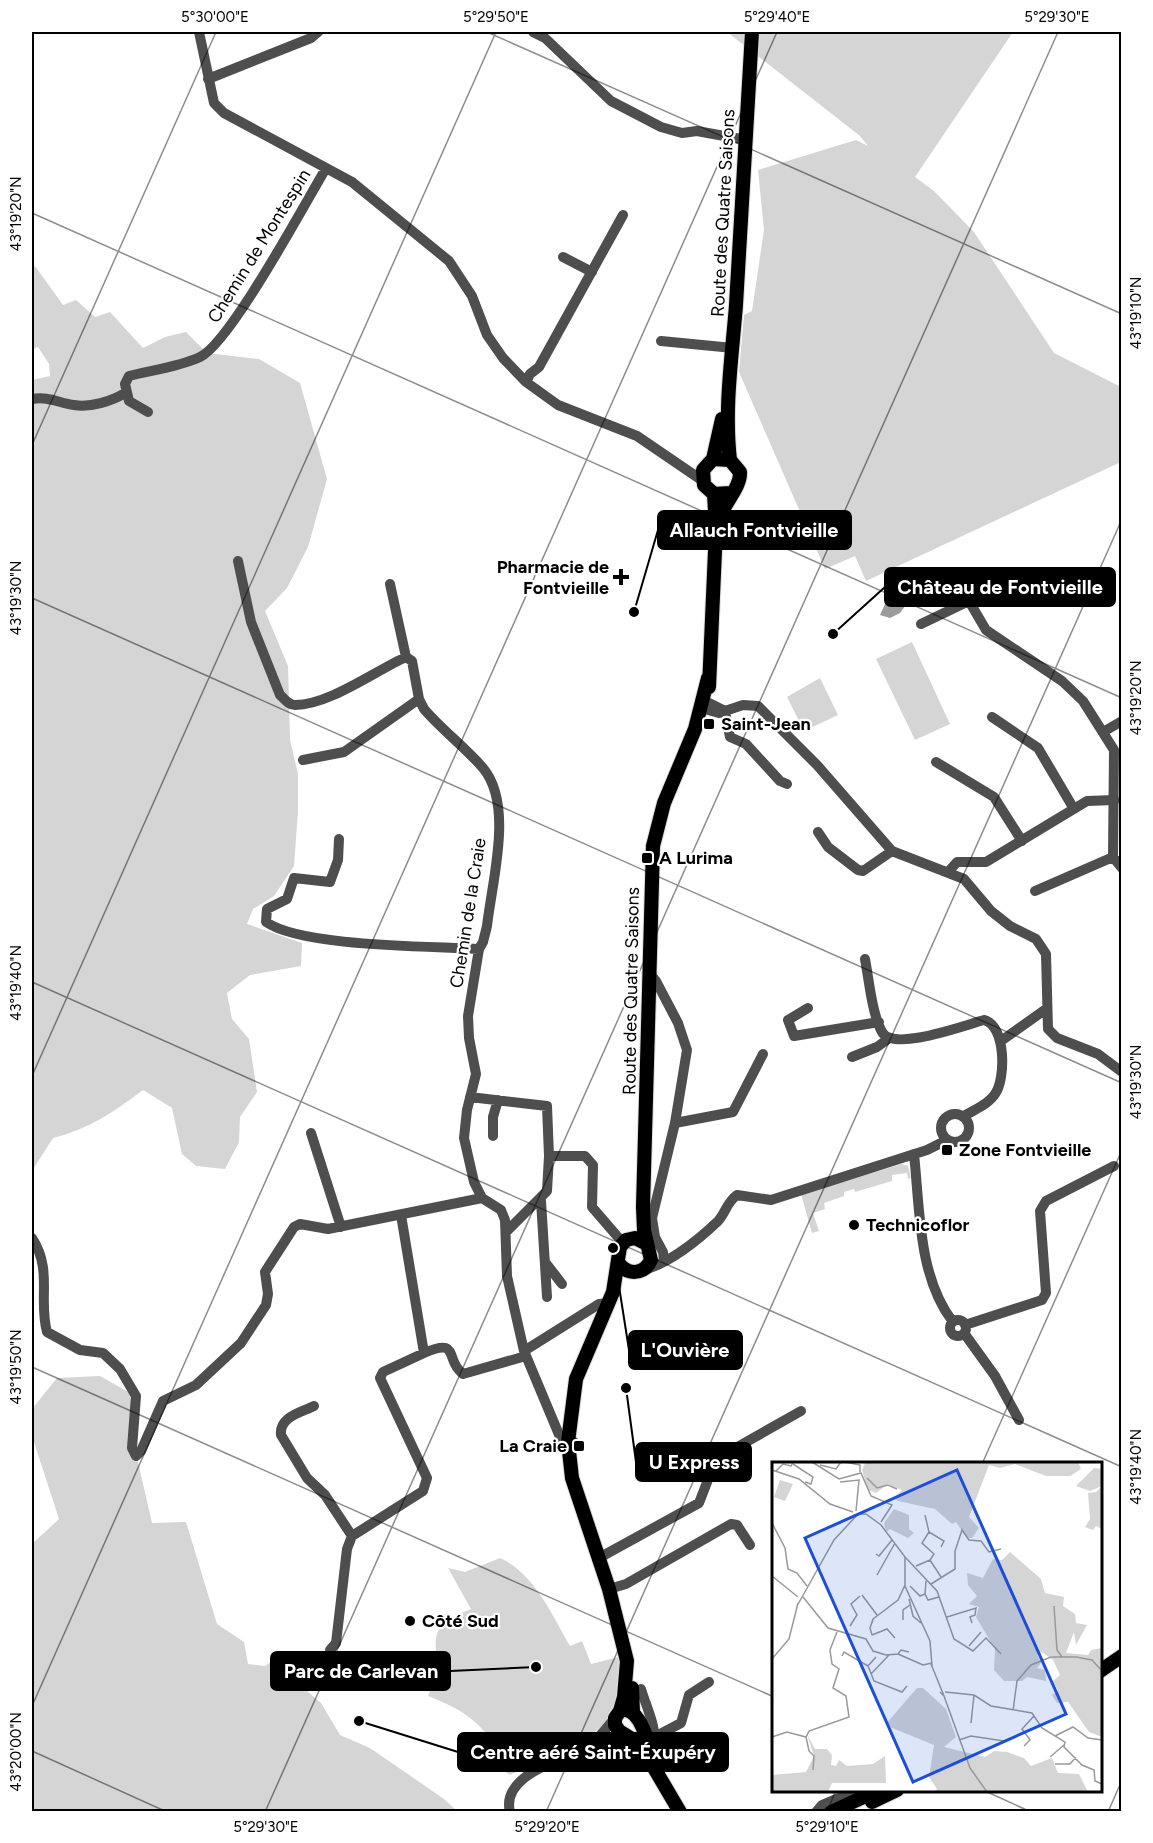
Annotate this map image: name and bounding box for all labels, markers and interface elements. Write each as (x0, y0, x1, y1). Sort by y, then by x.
text: 5°30'00"E (181, 8, 249, 26)
text: 5°29'50"E (463, 8, 529, 26)
text: 5°29'40"E (744, 8, 810, 26)
text: 5°29'30"E (1024, 8, 1090, 26)
street label: Route des Quatre Saisons (707, 109, 739, 317)
street label: Chemin de Montespin (203, 165, 315, 327)
text: 43°19'20"N (7, 176, 25, 252)
text: 43°19'10"N (1127, 277, 1145, 349)
callout: Allauch Fontvieille (658, 511, 851, 549)
text: Allauch Fontvieille (670, 518, 838, 542)
place label: Pharmacie de Fontvieille (497, 556, 609, 599)
text: 43°19'30"N (7, 561, 25, 635)
callout: Château de Fontvieille (885, 568, 1115, 606)
marker: Pharmacie de Fontvieille (614, 570, 628, 584)
text: Château de Fontvieille (897, 575, 1103, 599)
text: 43°19'20"N (1127, 660, 1145, 736)
place label: Saint-Jean (721, 713, 811, 735)
marker: Saint-Jean (702, 717, 716, 731)
street label: Chemin de la Craie (445, 836, 491, 990)
place label: A Lurima (659, 847, 733, 869)
marker: A Lurima (640, 851, 654, 865)
street label: Route des Quatre Saisons (618, 887, 644, 1095)
text: 43°19'40"N (7, 945, 25, 1021)
text: 43°19'30"N (1127, 1045, 1145, 1119)
place label: Zone Fontvieille (959, 1139, 1091, 1161)
marker: Zone Fontvieille (940, 1143, 954, 1157)
place label: Technicoflor (866, 1214, 970, 1236)
marker: Technicoflor (847, 1218, 861, 1232)
text: 43°19'50"N (7, 1329, 25, 1405)
callout: L'Ouvière (629, 1331, 742, 1369)
text: L'Ouvière (641, 1338, 729, 1362)
text: 43°19'40"N (1127, 1429, 1145, 1505)
place label: La Craie (499, 1435, 567, 1457)
marker: La Craie (572, 1439, 586, 1453)
callout: U Express (636, 1443, 751, 1481)
text: U Express (649, 1450, 739, 1474)
inset map (772, 1462, 1102, 1792)
place label: Côté Sud (422, 1610, 499, 1632)
marker: Côté Sud (403, 1614, 417, 1628)
callout: Parc de Carlevan (271, 1652, 450, 1690)
text: Parc de Carlevan (284, 1659, 438, 1683)
text: 43°20'00"N (7, 1712, 25, 1792)
callout: Centre aéré Saint-Éxupéry (458, 1733, 728, 1771)
text: Centre aéré Saint-Éxupéry (470, 1740, 716, 1764)
text: 5°29'30"E (233, 1818, 299, 1836)
text: 5°29'20"E (514, 1818, 580, 1836)
text: 5°29'10"E (795, 1818, 859, 1836)

